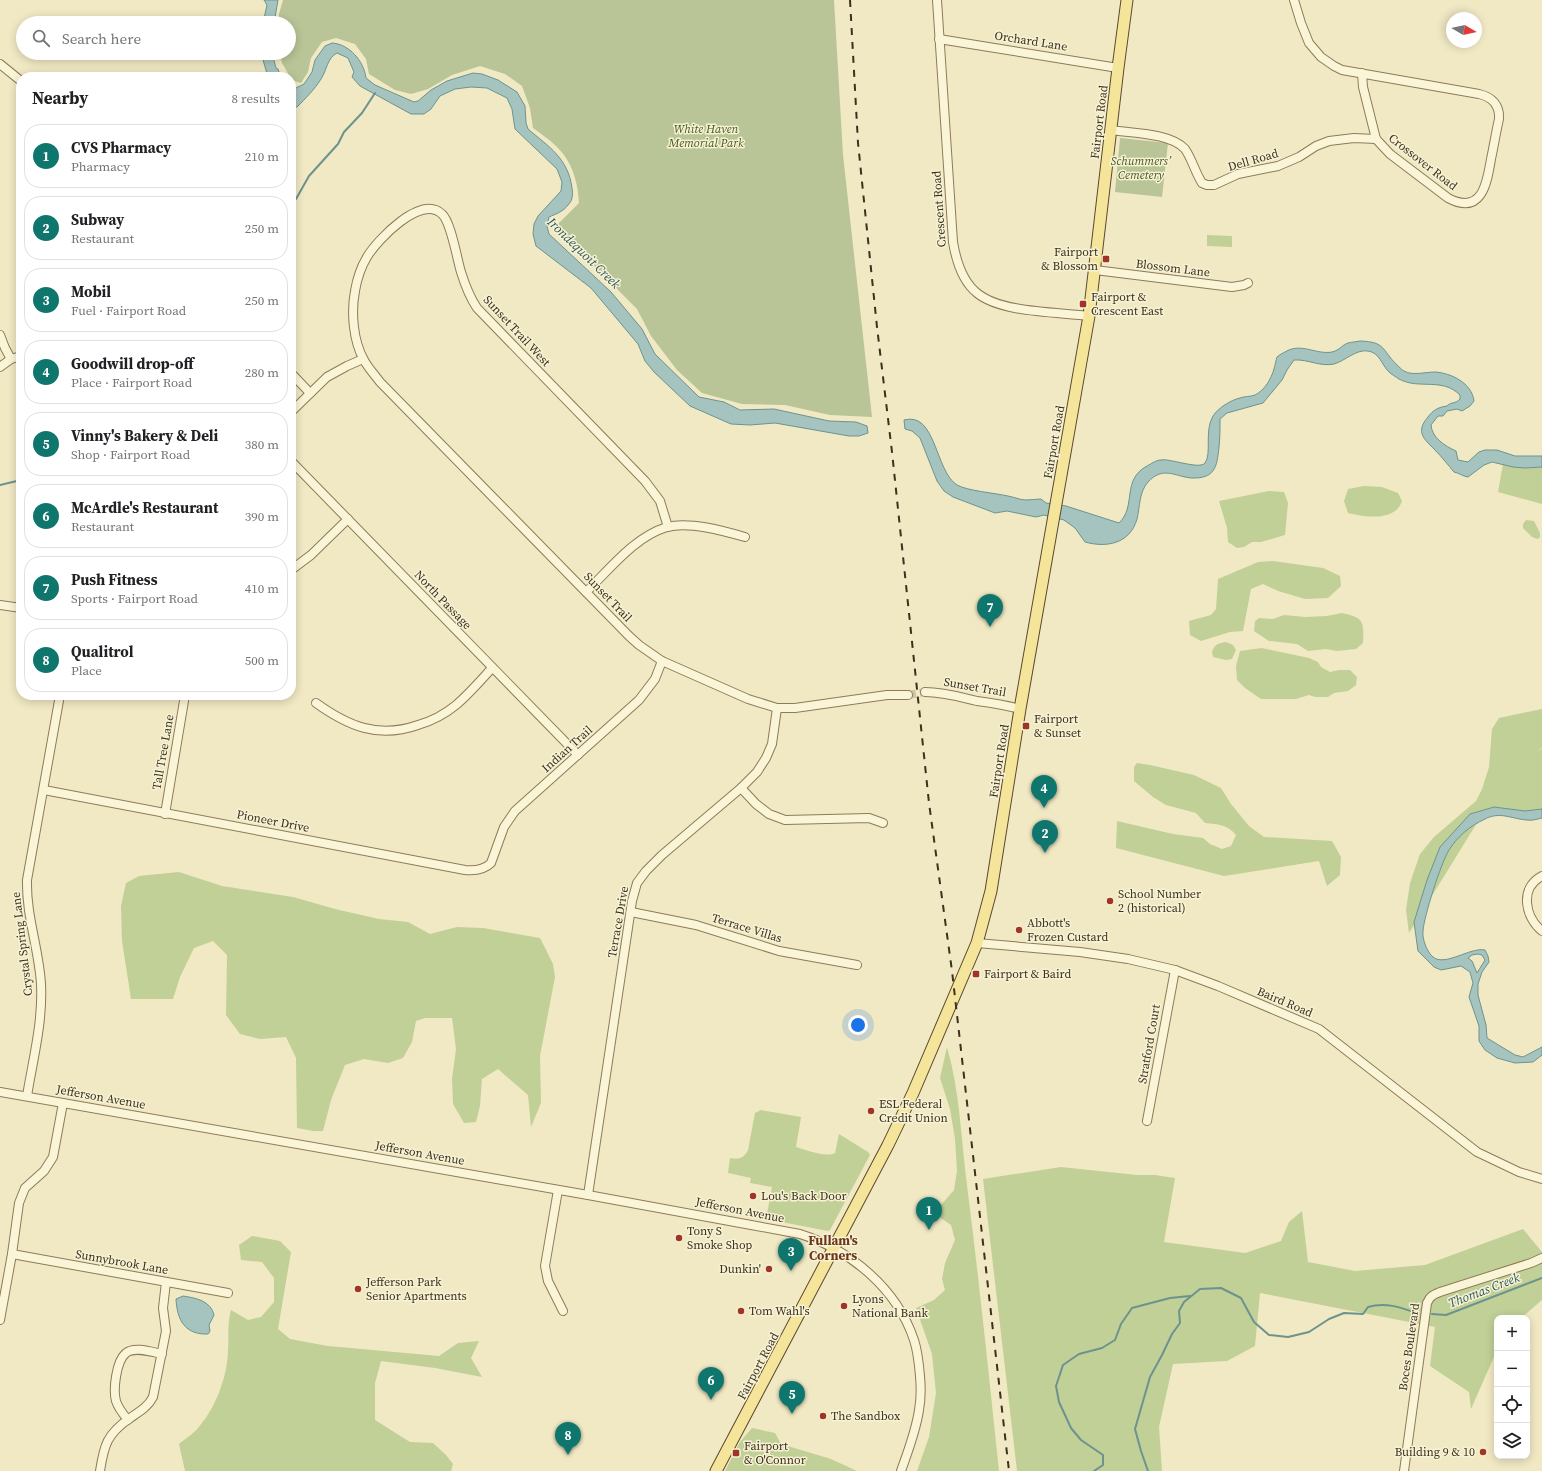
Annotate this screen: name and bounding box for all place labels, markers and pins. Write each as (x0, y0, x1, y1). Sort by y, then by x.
place label: Fairport & Blossom (1041, 244, 1098, 274)
marker: Fairport & Blossom (1101, 254, 1111, 264)
place label: Fairport & Crescent East (1091, 289, 1163, 319)
marker: Fairport & Crescent East (1078, 299, 1088, 309)
pin: 7 (977, 594, 1003, 627)
place label: Fairport & Sunset (1034, 711, 1081, 741)
marker: Fairport & Sunset (1021, 721, 1031, 731)
pin: 4 (1031, 775, 1057, 808)
pin: 2 (1032, 820, 1058, 853)
place label: School Number 2 (historical) (1118, 886, 1201, 916)
marker: School Number 2 (historical) (1105, 896, 1115, 906)
place label: Abbott's Frozen Custard (1027, 915, 1108, 945)
marker: Abbott's Frozen Custard (1014, 925, 1024, 935)
place label: Fairport & Baird (984, 966, 1071, 982)
marker: Fairport & Baird (971, 969, 981, 979)
place label: ESL Federal Credit Union (879, 1096, 948, 1126)
marker: ESL Federal Credit Union (866, 1106, 876, 1116)
place label: Lou's Back Door (761, 1188, 847, 1204)
marker: Lou's Back Door (748, 1191, 758, 1201)
pin: 1 (916, 1197, 942, 1230)
place label: Tony S Smoke Shop (687, 1223, 752, 1253)
marker: Tony S Smoke Shop (674, 1233, 684, 1243)
pin: 3 (778, 1238, 804, 1271)
place label: Dunkin' (719, 1261, 761, 1277)
marker: Dunkin' (764, 1264, 774, 1274)
place label: Jefferson Park Senior Apartments (365, 1274, 467, 1304)
marker: Jefferson Park Senior Apartments (353, 1284, 363, 1294)
place label: Lyons National Bank (852, 1291, 928, 1321)
marker: Lyons National Bank (839, 1301, 849, 1311)
place label: Tom Wahl's (749, 1303, 810, 1319)
marker: Tom Wahl's (736, 1306, 746, 1316)
pin: 6 (698, 1367, 724, 1400)
pin: 5 (779, 1381, 805, 1414)
place label: The Sandbox (831, 1408, 901, 1424)
marker: The Sandbox (818, 1411, 828, 1421)
pin: 8 (555, 1422, 581, 1455)
place label: Fairport & O'Connor (744, 1438, 806, 1468)
place label: Building 9 & 10 (1395, 1444, 1475, 1460)
marker: Building 9 & 10 (1478, 1447, 1488, 1457)
marker: Fairport & O'Connor (731, 1448, 741, 1458)

